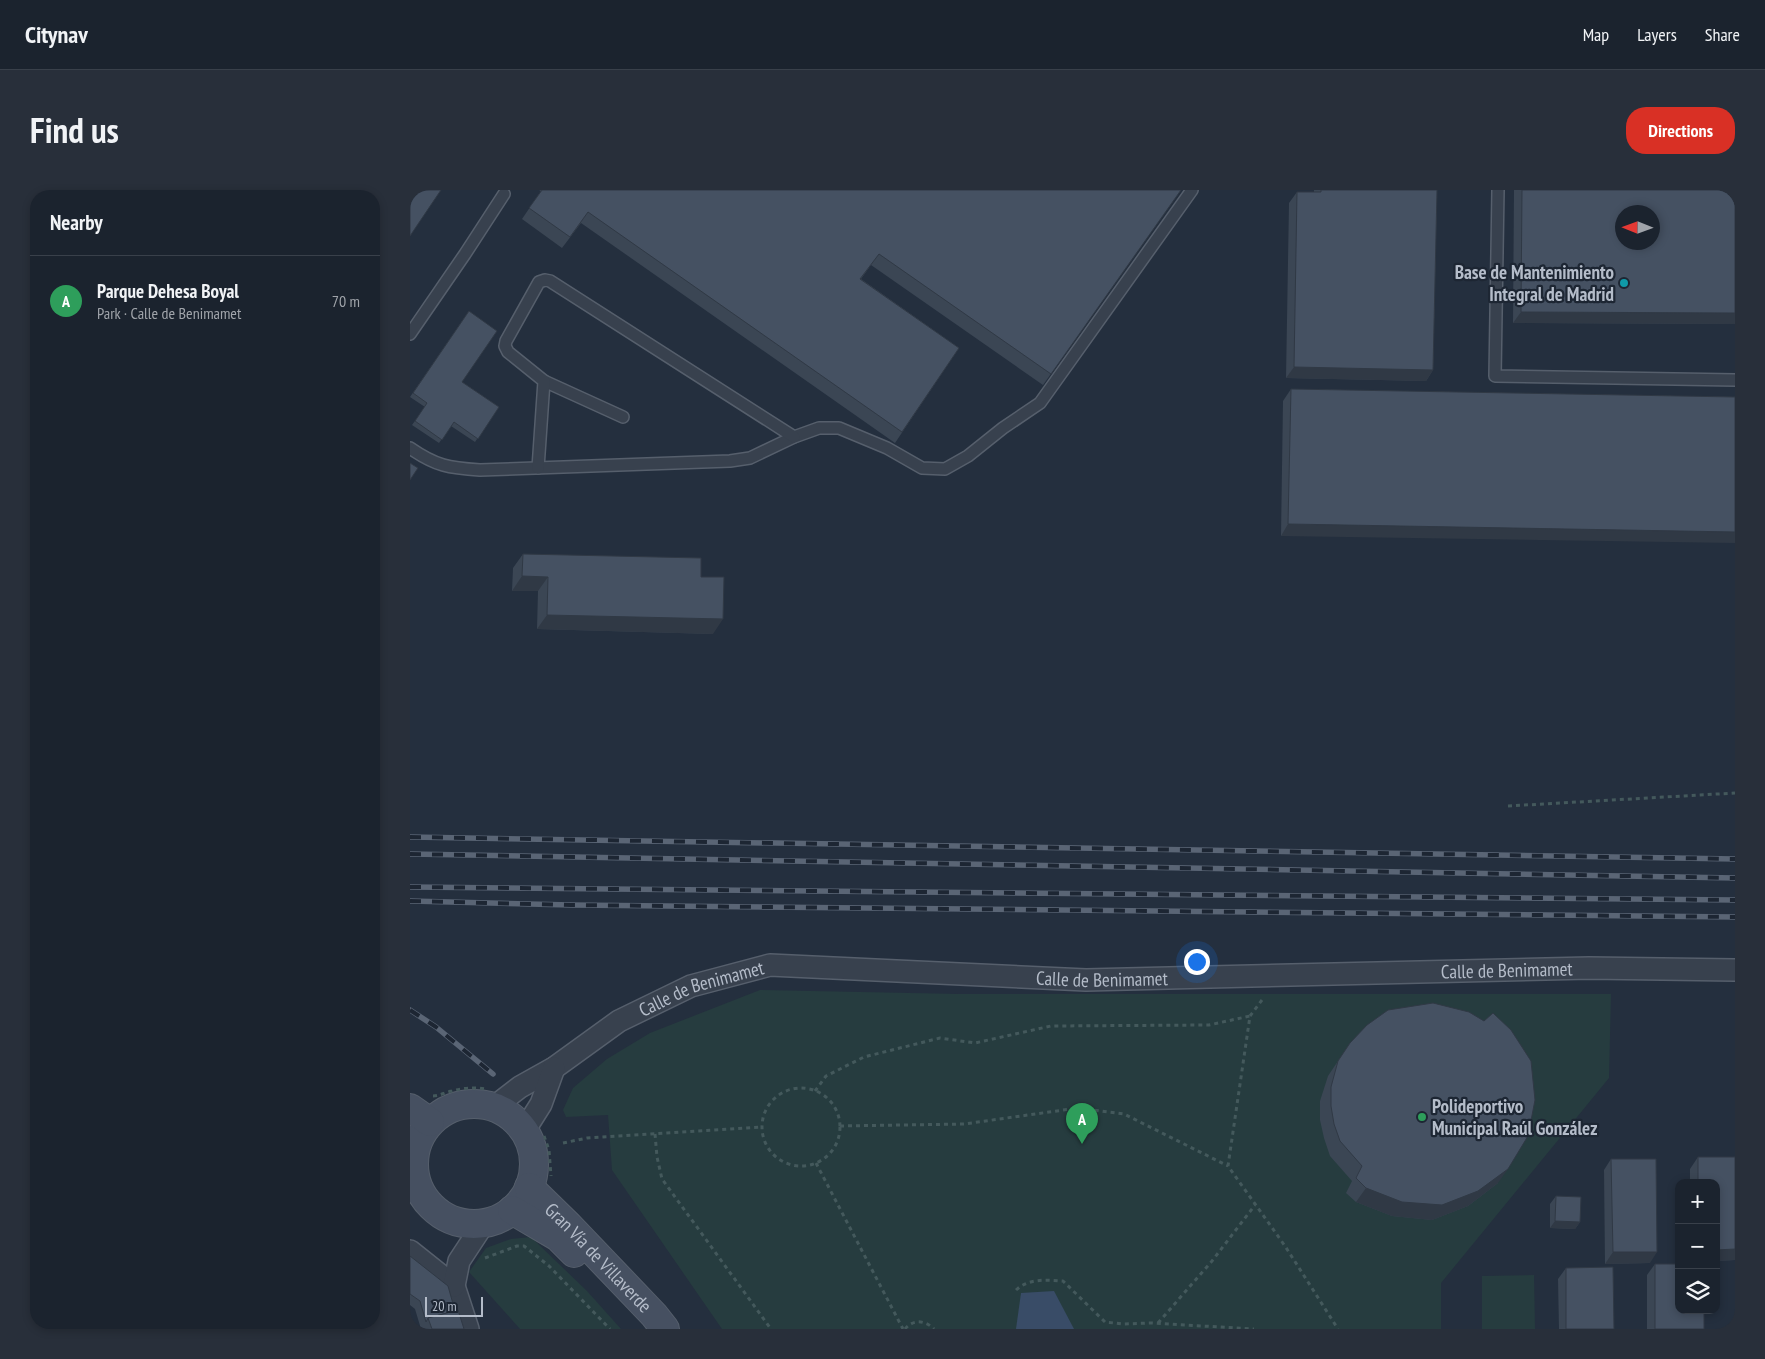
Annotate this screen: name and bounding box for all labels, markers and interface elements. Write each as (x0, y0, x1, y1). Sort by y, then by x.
text: Citynav (25, 19, 88, 50)
text: Map (1583, 23, 1609, 46)
text: Layers (1637, 23, 1677, 46)
text: Share (1705, 23, 1740, 46)
text: Find us (30, 107, 119, 153)
button: Directions (1626, 107, 1735, 154)
north arrow (1615, 205, 1660, 250)
text: Nearby (50, 209, 103, 236)
place label: Base de Mantenimiento Integral de Madrid (1455, 260, 1614, 306)
marker: Base de Mantenimiento Integral de Madrid (1618, 277, 1630, 289)
text: Parque Dehesa Boyal (97, 279, 239, 303)
text: A (62, 291, 70, 311)
text: 70 m (332, 291, 360, 311)
text: Park · Calle de Benimamet (97, 303, 241, 323)
your location (1184, 949, 1210, 975)
street label: Calle de Benimamet (635, 955, 767, 1022)
street label: Calle de Benimamet (1441, 956, 1574, 984)
street label: Calle de Benimamet (1036, 966, 1169, 992)
place label: Polideportivo Municipal Raúl González (1432, 1094, 1597, 1140)
pin: A (1066, 1103, 1098, 1144)
marker: Polideportivo Municipal Raúl González (1416, 1111, 1428, 1123)
map controls (1675, 1179, 1720, 1314)
button: + (1675, 1179, 1720, 1224)
street label: Gran Vía de Villaverde (540, 1197, 657, 1318)
button: − (1675, 1224, 1720, 1269)
button: layers (1675, 1269, 1720, 1314)
scale bar (425, 1294, 482, 1317)
text: 20 m (432, 1297, 457, 1315)

